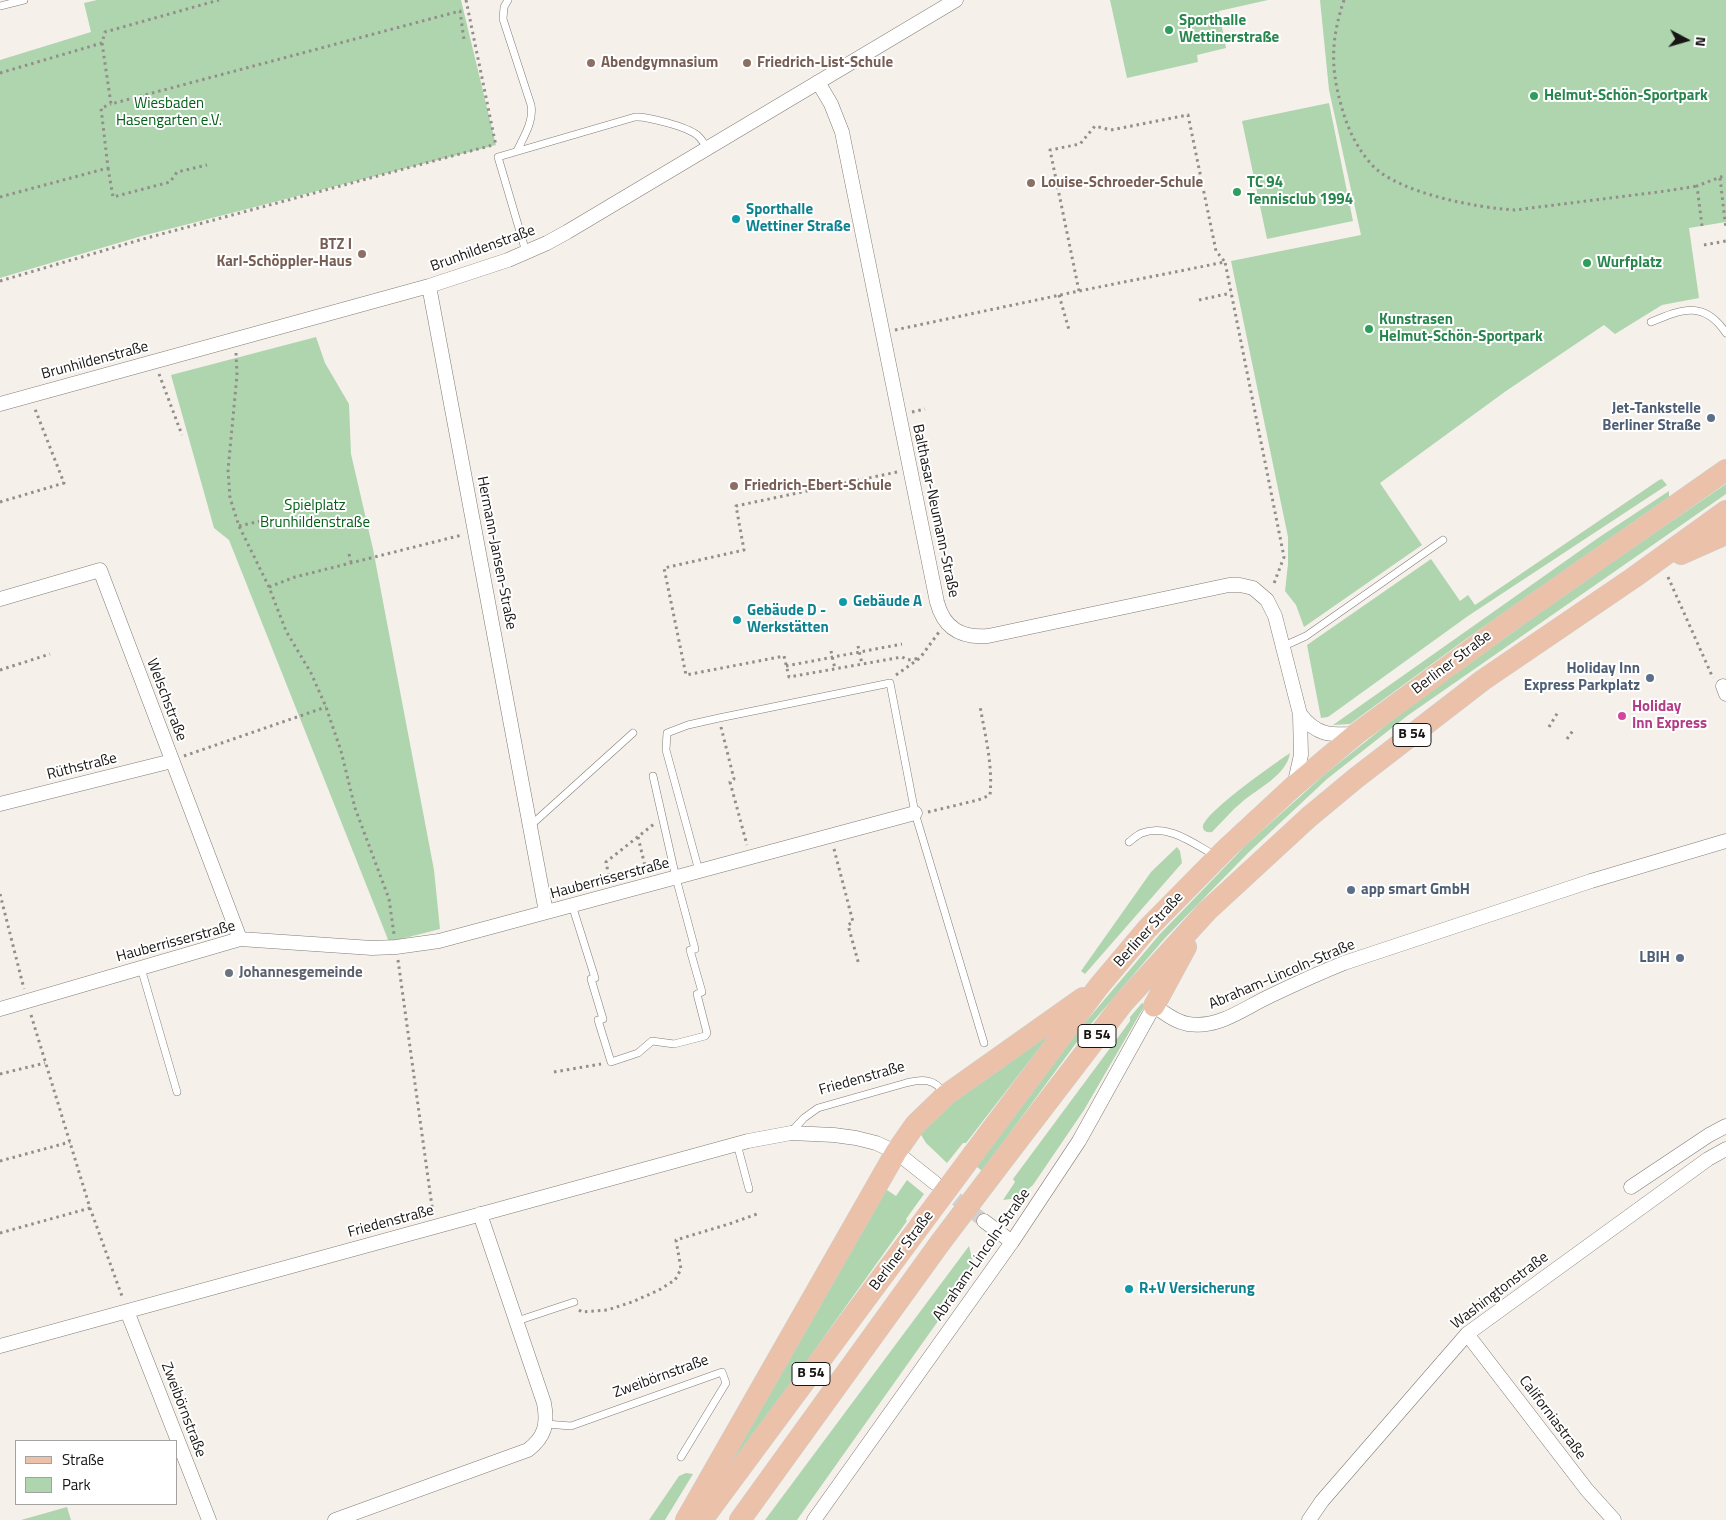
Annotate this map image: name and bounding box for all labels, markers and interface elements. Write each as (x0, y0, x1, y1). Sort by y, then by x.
place label: Sporthalle Wettinerstraße (1179, 12, 1279, 47)
north arrow (1661, 15, 1711, 65)
marker: Sporthalle Wettinerstraße (1163, 24, 1175, 36)
text: N (1690, 36, 1712, 48)
place label: Abendgymnasium (601, 54, 718, 72)
place label: Friedrich-List-Schule (757, 54, 893, 72)
marker: Abendgymnasium (585, 57, 597, 69)
marker: Friedrich-List-Schule (741, 57, 753, 69)
place label: Helmut-Schön-Sportpark (1544, 87, 1708, 105)
marker: Helmut-Schön-Sportpark (1528, 90, 1540, 102)
park label: Wiesbaden Hasengarten e.V. (116, 95, 222, 130)
place label: Louise-Schroeder-Schule (1041, 174, 1203, 192)
place label: TC 94 Tennisclub 1994 (1247, 174, 1353, 209)
marker: Louise-Schroeder-Schule (1025, 177, 1037, 189)
marker: TC 94 Tennisclub 1994 (1231, 186, 1243, 198)
place label: Sporthalle Wettiner Straße (746, 201, 851, 236)
marker: Sporthalle Wettiner Straße (730, 213, 742, 225)
street label: Brunhildenstraße (428, 222, 538, 276)
place label: BTZ I Karl-Schöppler-Haus (216, 236, 352, 271)
marker: BTZ I Karl-Schöppler-Haus (356, 248, 368, 260)
place label: Wurfplatz (1597, 254, 1662, 272)
marker: Wurfplatz (1581, 257, 1593, 269)
place label: Kunstrasen Helmut-Schön-Sportpark (1379, 311, 1543, 346)
marker: Kunstrasen Helmut-Schön-Sportpark (1363, 323, 1375, 335)
street label: Brunhildenstraße (40, 338, 150, 384)
place label: Jet-Tankstelle Berliner Straße (1602, 400, 1701, 435)
marker: Jet-Tankstelle Berliner Straße (1705, 412, 1717, 424)
street label: Balthasar-Neumann-Straße (908, 423, 962, 599)
street label: Hermann-Jansen-Straße (472, 475, 520, 631)
place label: Friedrich-Ebert-Schule (744, 477, 892, 495)
marker: Friedrich-Ebert-Schule (728, 480, 740, 492)
park label: Spielplatz Brunhildenstraße (260, 497, 370, 532)
place label: Gebäude A (853, 593, 922, 611)
marker: Gebäude A (837, 596, 849, 608)
place label: Gebäude D - Werkstätten (747, 602, 829, 637)
marker: Gebäude D - Werkstätten (731, 614, 743, 626)
street label: Berliner Straße (1409, 627, 1495, 699)
street label: Welschstraße (142, 656, 190, 744)
place label: Holiday Inn Express Parkplatz (1524, 660, 1640, 695)
marker: Holiday Inn Express Parkplatz (1644, 672, 1656, 684)
place label: Holiday Inn Express (1632, 698, 1707, 733)
marker: Holiday Inn Express (1616, 710, 1628, 722)
road number: B 54 (1393, 724, 1431, 746)
street label: Rüthstraße (45, 750, 119, 784)
street label: Hauberrisserstraße (548, 854, 672, 904)
place label: app smart GmbH (1361, 881, 1470, 899)
marker: app smart GmbH (1345, 884, 1357, 896)
street label: Berliner Straße (1111, 889, 1187, 971)
street label: Hauberrisserstraße (114, 917, 238, 967)
street label: Abraham-Lincoln-Straße (1206, 936, 1358, 1014)
place label: LBIH (1639, 949, 1670, 967)
marker: LBIH (1674, 952, 1686, 964)
place label: Johannesgemeinde (239, 964, 363, 982)
marker: Johannesgemeinde (223, 967, 235, 979)
road number: B 54 (1078, 1024, 1116, 1048)
street label: Friedenstraße (817, 1058, 907, 1100)
street label: Abraham-Lincoln-Straße (930, 1186, 1034, 1324)
street label: Friedenstraße (346, 1202, 436, 1242)
street label: Berliner Straße (866, 1208, 938, 1294)
street label: Washingtonstraße (1448, 1249, 1552, 1333)
place label: R+V Versicherung (1139, 1280, 1255, 1298)
marker: R+V Versicherung (1123, 1283, 1135, 1295)
street label: Zweibörnstraße (611, 1351, 711, 1403)
street label: Zweibörnstraße (157, 1360, 209, 1460)
road number: B 54 (792, 1362, 830, 1386)
street label: Californiastraße (1515, 1373, 1589, 1463)
legend (15, 1440, 178, 1505)
text: Straße (62, 1448, 104, 1471)
text: Park (62, 1473, 91, 1496)

